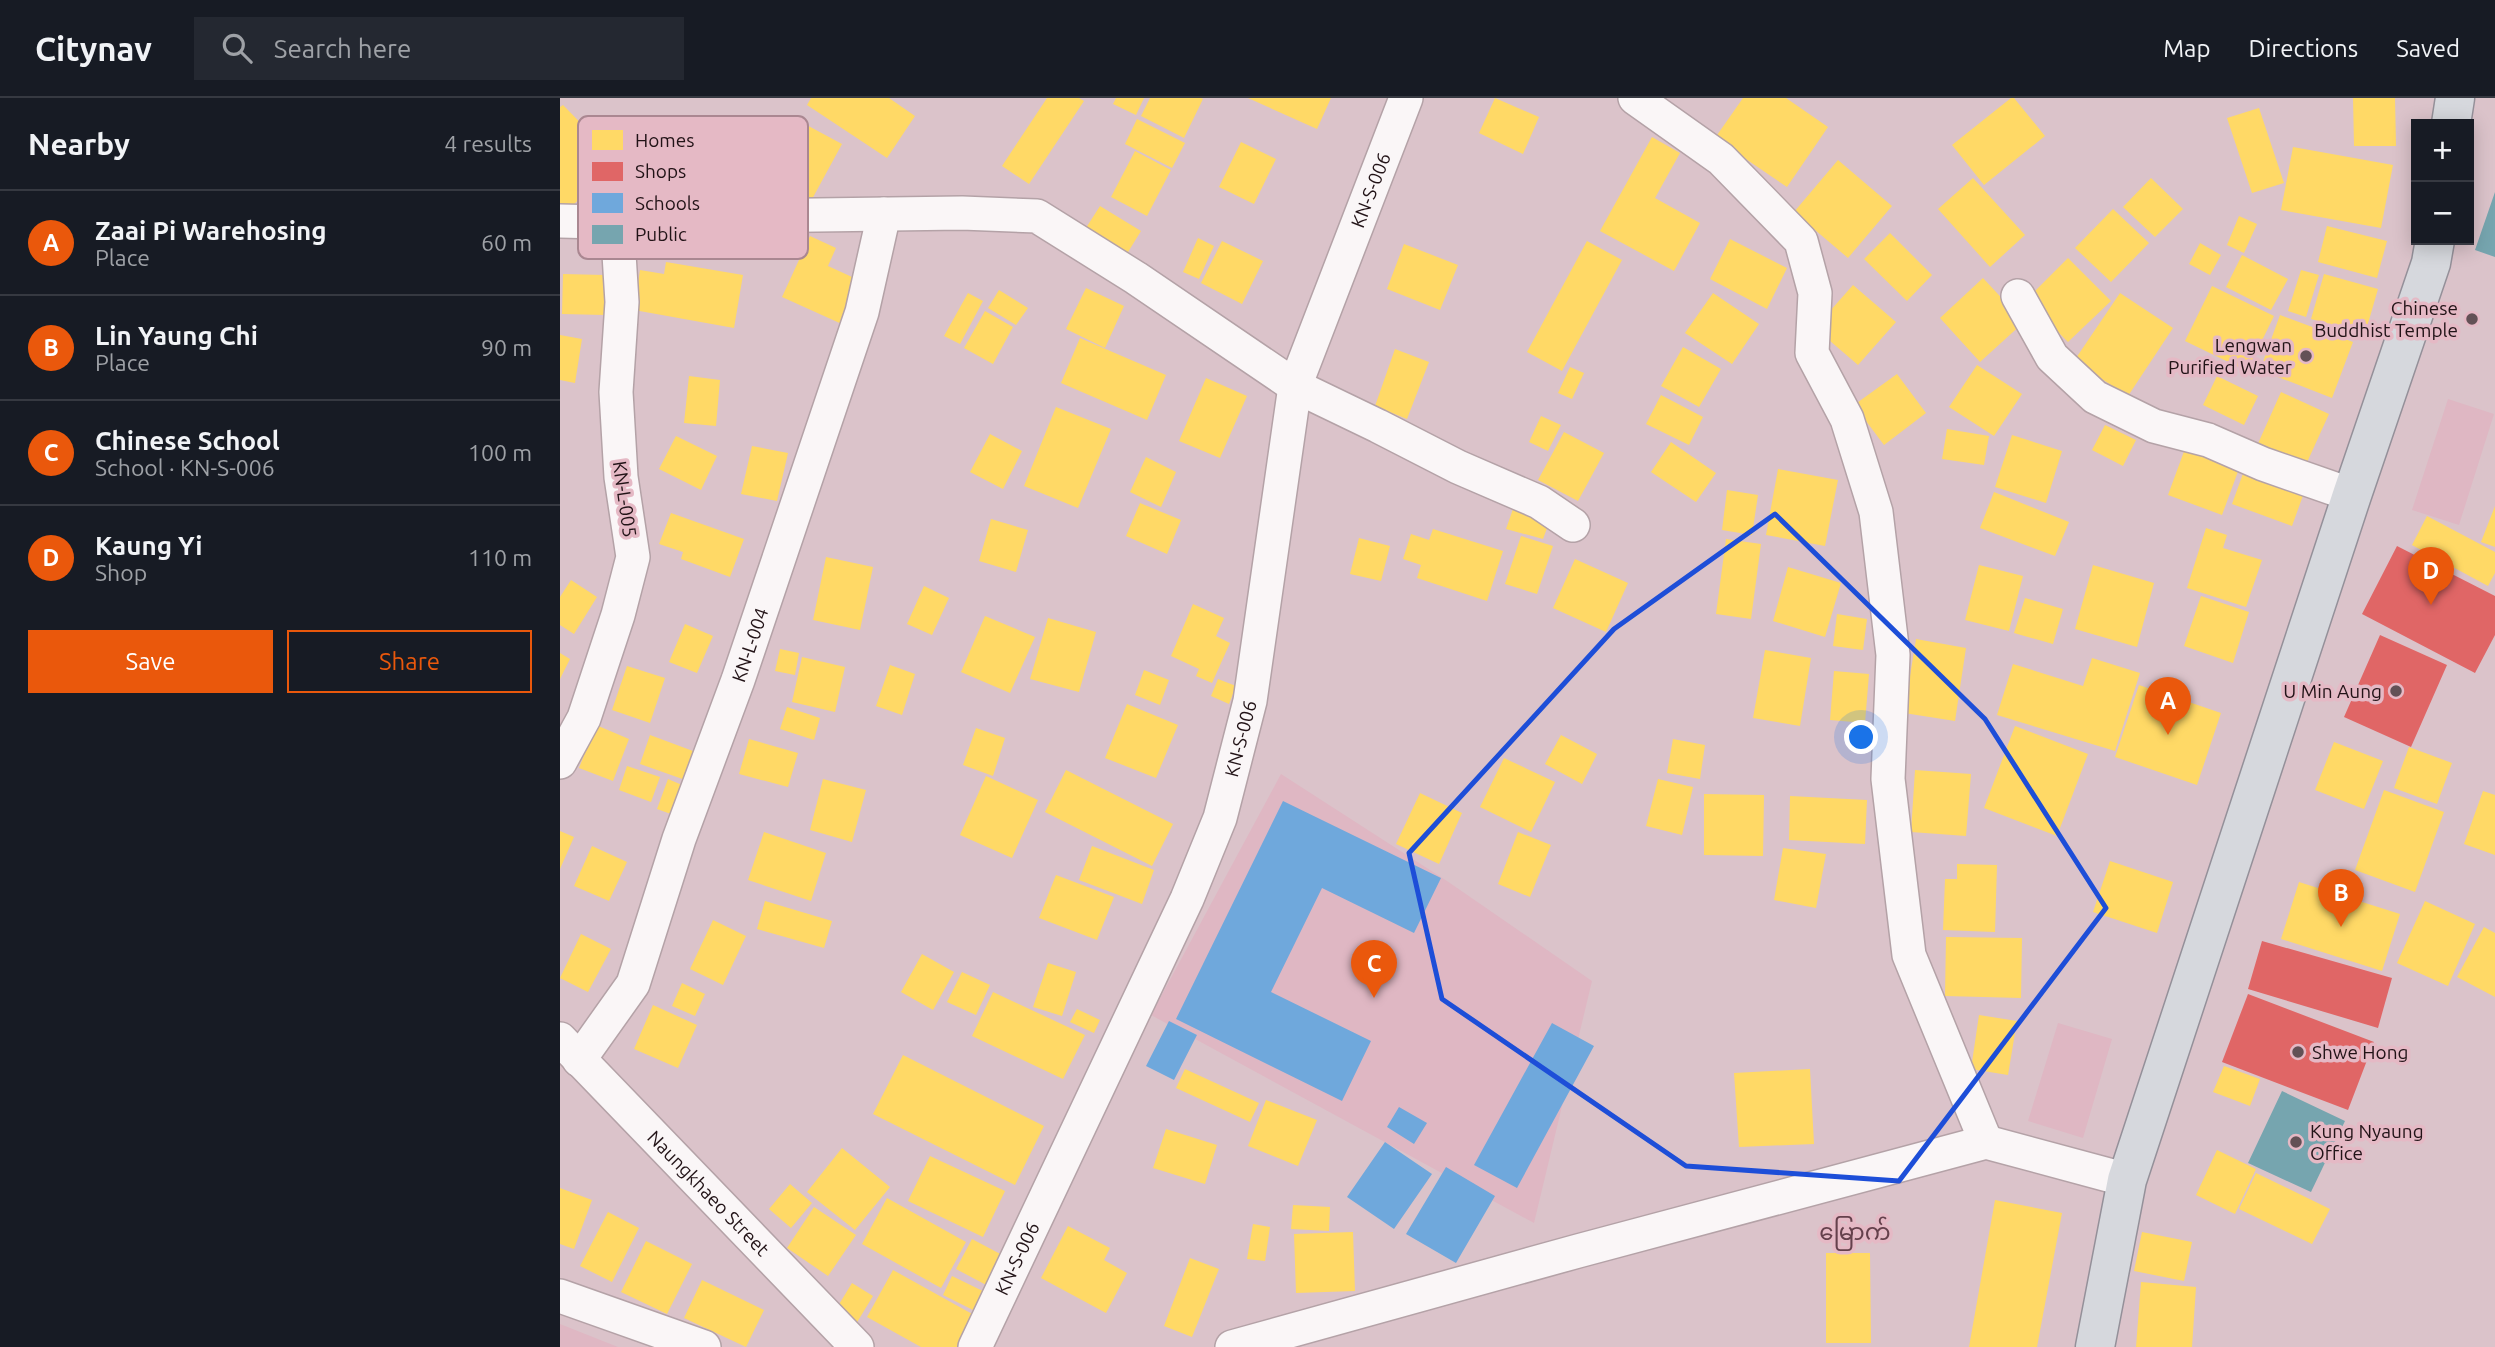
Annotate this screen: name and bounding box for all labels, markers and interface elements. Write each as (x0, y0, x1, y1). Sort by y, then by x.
search box (194, 17, 684, 80)
icon: search (218, 29, 256, 67)
text: Citynav (35, 30, 152, 67)
text: Search here (274, 34, 411, 63)
text: Map (2163, 35, 2210, 62)
text: Directions (2248, 35, 2358, 62)
text: Saved (2396, 35, 2460, 62)
legend (578, 116, 808, 259)
map controls (2411, 119, 2474, 245)
button: + (2411, 119, 2474, 182)
text: Nearby (28, 127, 130, 161)
text: Homes (635, 129, 695, 151)
text: 4 results (444, 131, 532, 156)
street label: KN-S-006 (1346, 150, 1395, 231)
text: Shops (635, 160, 686, 182)
button: − (2411, 182, 2474, 245)
text: Schools (635, 192, 700, 214)
text: Zaai Pi Warehosing (95, 216, 327, 245)
text: Public (635, 223, 687, 245)
text: A (43, 230, 59, 255)
text: 60 m (481, 230, 532, 255)
text: Place (95, 245, 150, 270)
place label: Chinese Buddhist Temple (2314, 297, 2458, 341)
marker: Chinese Buddhist Temple (2464, 311, 2480, 327)
text: Lin Yaung Chi (95, 321, 258, 350)
place label: Lengwan Purified Water (2168, 334, 2292, 378)
text: B (43, 335, 59, 360)
text: 90 m (481, 335, 532, 360)
marker: Lengwan Purified Water (2298, 348, 2314, 364)
text: Place (95, 350, 150, 375)
text: Chinese School (95, 426, 280, 455)
text: C (44, 440, 58, 465)
text: 100 m (468, 440, 532, 465)
text: School · KN-S-006 (95, 455, 275, 480)
street label: KN-L-005 (609, 459, 641, 539)
text: Kaung Yi (95, 531, 203, 560)
text: D (43, 545, 59, 570)
text: 110 m (468, 545, 532, 570)
pin: D (2408, 547, 2454, 605)
text: Shop (95, 560, 147, 585)
street label: KN-L-004 (727, 605, 773, 685)
button: Save (28, 630, 273, 693)
button: Share (287, 630, 532, 693)
pin: A (2145, 677, 2191, 735)
place label: U Min Aung (2283, 680, 2382, 702)
marker: U Min Aung (2388, 683, 2404, 699)
street label: KN-S-006 (1220, 698, 1261, 779)
your location (1844, 720, 1878, 754)
pin: B (2318, 869, 2364, 927)
pin: C (1351, 940, 1397, 998)
place label: Shwe Hong (2312, 1041, 2408, 1063)
marker: Shwe Hong (2290, 1044, 2306, 1060)
place label: Kung Nyaung Office (2310, 1120, 2424, 1164)
street label: Naungkhaeo Street (643, 1126, 774, 1261)
marker: Kung Nyaung Office (2288, 1134, 2304, 1150)
district label: မြောက် (1819, 1216, 1891, 1251)
street label: KN-S-006 (990, 1218, 1044, 1299)

